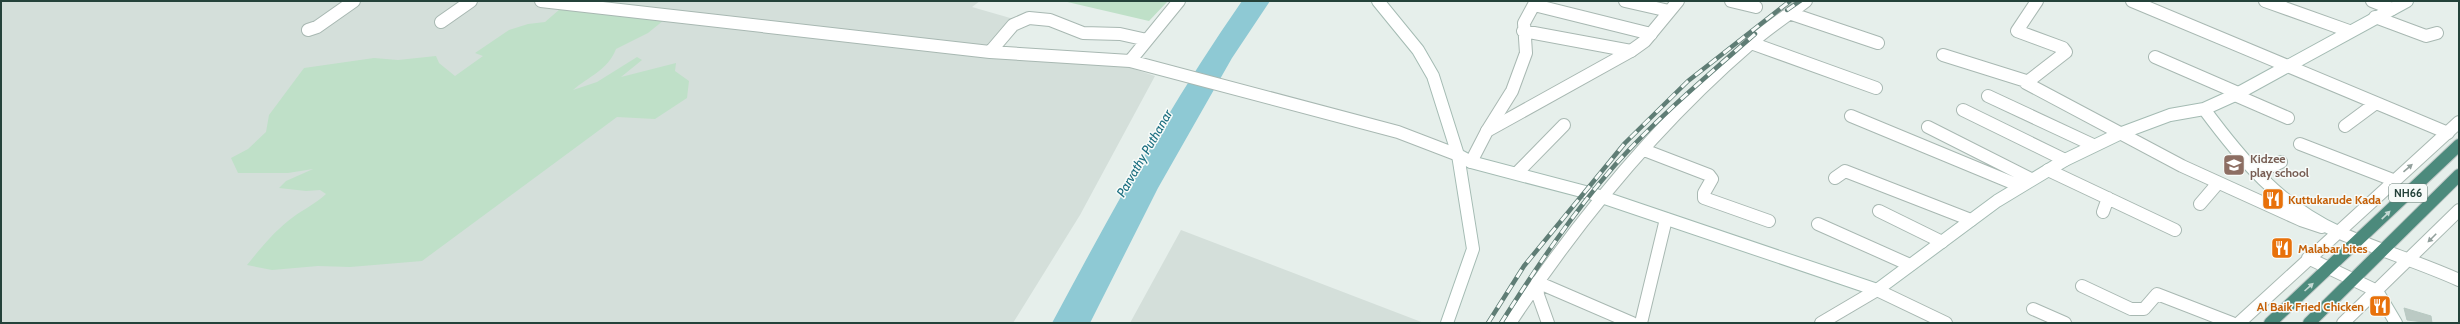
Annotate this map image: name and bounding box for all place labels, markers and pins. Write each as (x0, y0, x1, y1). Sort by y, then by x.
place label: Kidzee play school (2250, 151, 2309, 180)
school or university icon: Kidzee play school (2221, 152, 2247, 178)
restaurant icon: Kuttukarude Kada (2260, 186, 2286, 212)
place label: Kuttukarude Kada (2288, 192, 2381, 207)
restaurant icon: Malabar bites (2269, 235, 2295, 261)
place label: Malabar bites (2298, 241, 2368, 256)
restaurant icon: Al Baik Fried Chicken (2367, 293, 2393, 319)
place label: Al Baik Fried Chicken (2257, 299, 2364, 314)

